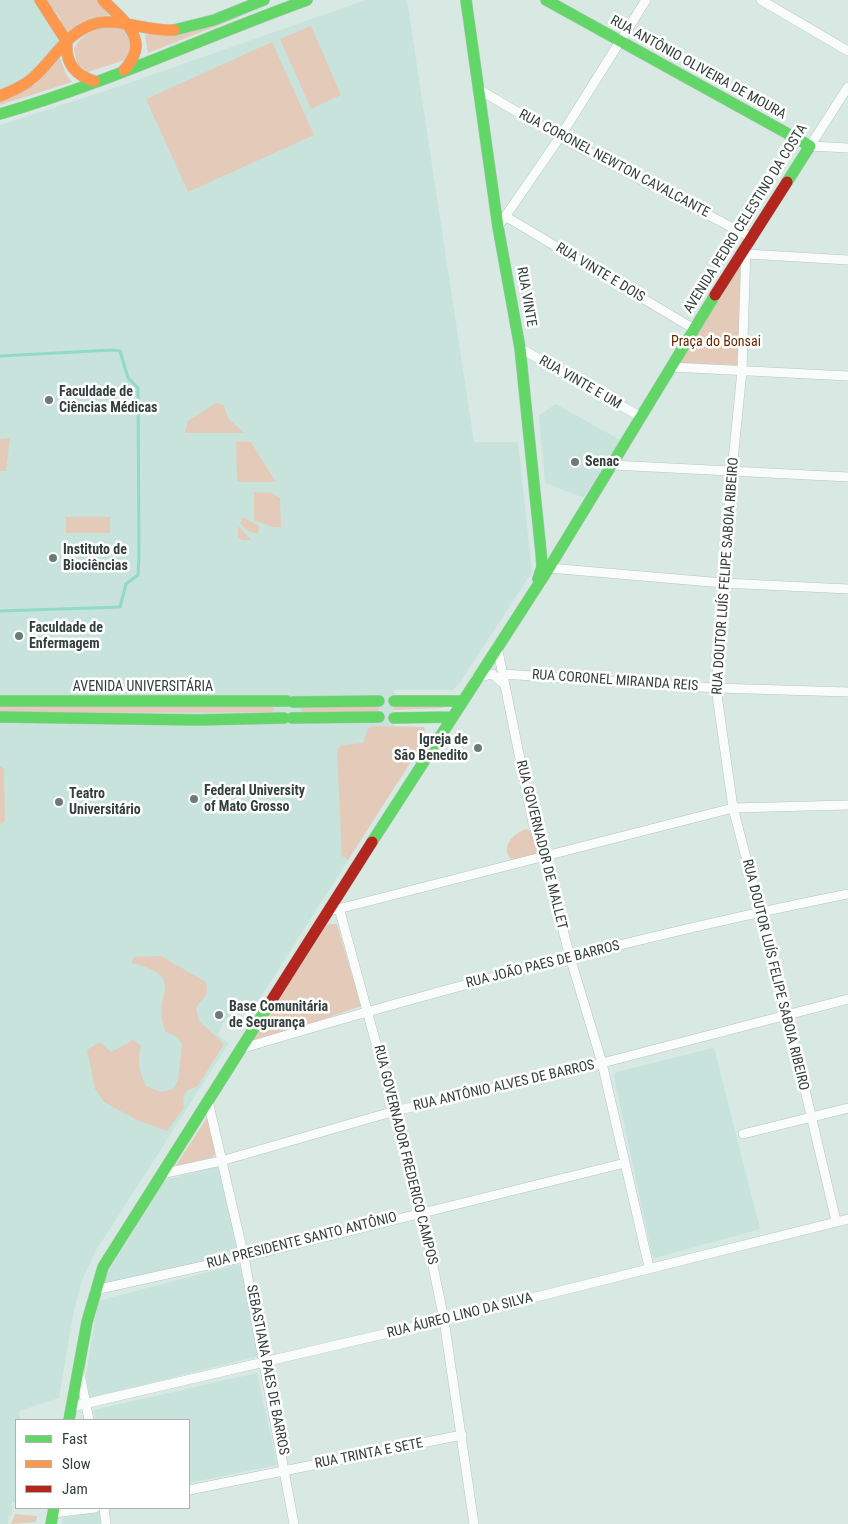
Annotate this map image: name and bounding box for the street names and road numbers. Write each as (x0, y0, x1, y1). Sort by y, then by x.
street label: RUA ANTÔNIO OLIVEIRA DE MOURA (607, 13, 789, 123)
street label: RUA CORONEL NEWTON CAVALCANTE (516, 106, 712, 222)
street label: AVENIDA PEDRO CELESTINO DA COSTA (681, 121, 811, 317)
street label: RUA VINTE E DOIS (552, 240, 648, 306)
street label: RUA VINTE (512, 266, 540, 328)
street label: RUA VINTE E UM (536, 353, 624, 413)
street label: RUA DOUTOR LUÍS FELIPE SABOIA RIBEIRO (709, 457, 743, 695)
street label: RUA CORONEL MIRANDA REIS (531, 667, 699, 695)
street label: AVENIDA UNIVERSITÁRIA (73, 679, 213, 695)
street label: RUA GOVERNADOR DE MALLET (512, 759, 570, 931)
street label: RUA DOUTOR LUÍS FELIPE SABOIA RIBEIRO (738, 858, 812, 1092)
street label: RUA JOÃO PAES DE BARROS (464, 938, 622, 992)
street label: RUA GOVERNADOR FREDERICO CAMPOS (370, 1043, 440, 1267)
street label: RUA ANTÔNIO ALVES DE BARROS (412, 1057, 596, 1115)
street label: RUA PRESIDENTE SANTO ANTÔNIO (205, 1209, 399, 1273)
street label: SEBASTIANA PAES DE BARROS (242, 1283, 292, 1457)
street label: RUA ÁUREO LINO DA SILVA (385, 1290, 535, 1342)
street label: RUA TRINTA E SETE (313, 1435, 425, 1473)

